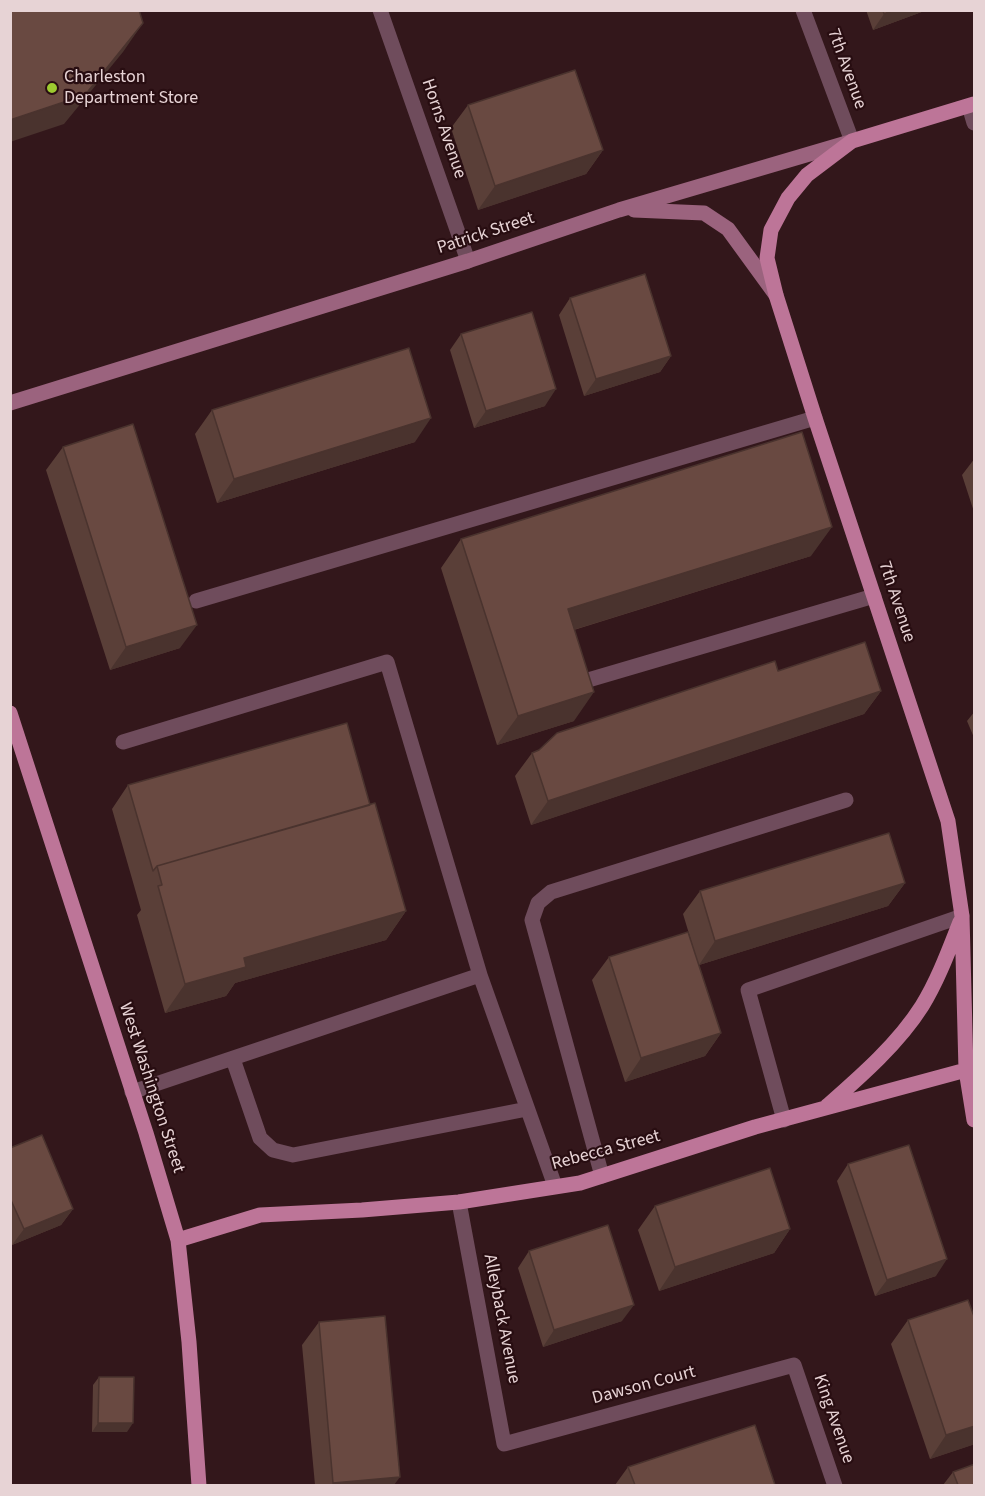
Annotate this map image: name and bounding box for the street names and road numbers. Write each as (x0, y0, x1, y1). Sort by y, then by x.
street label: 7th Avenue (822, 26, 870, 112)
street label: Horns Avenue (416, 76, 470, 182)
street label: Patrick Street (435, 208, 537, 260)
street label: 7th Avenue (873, 559, 919, 645)
street label: West Washington Street (113, 1000, 189, 1176)
street label: Rebecca Street (549, 1126, 663, 1176)
street label: Alleyback Avenue (478, 1252, 524, 1386)
street label: Dawson Court (590, 1362, 698, 1410)
street label: King Avenue (808, 1372, 858, 1466)

